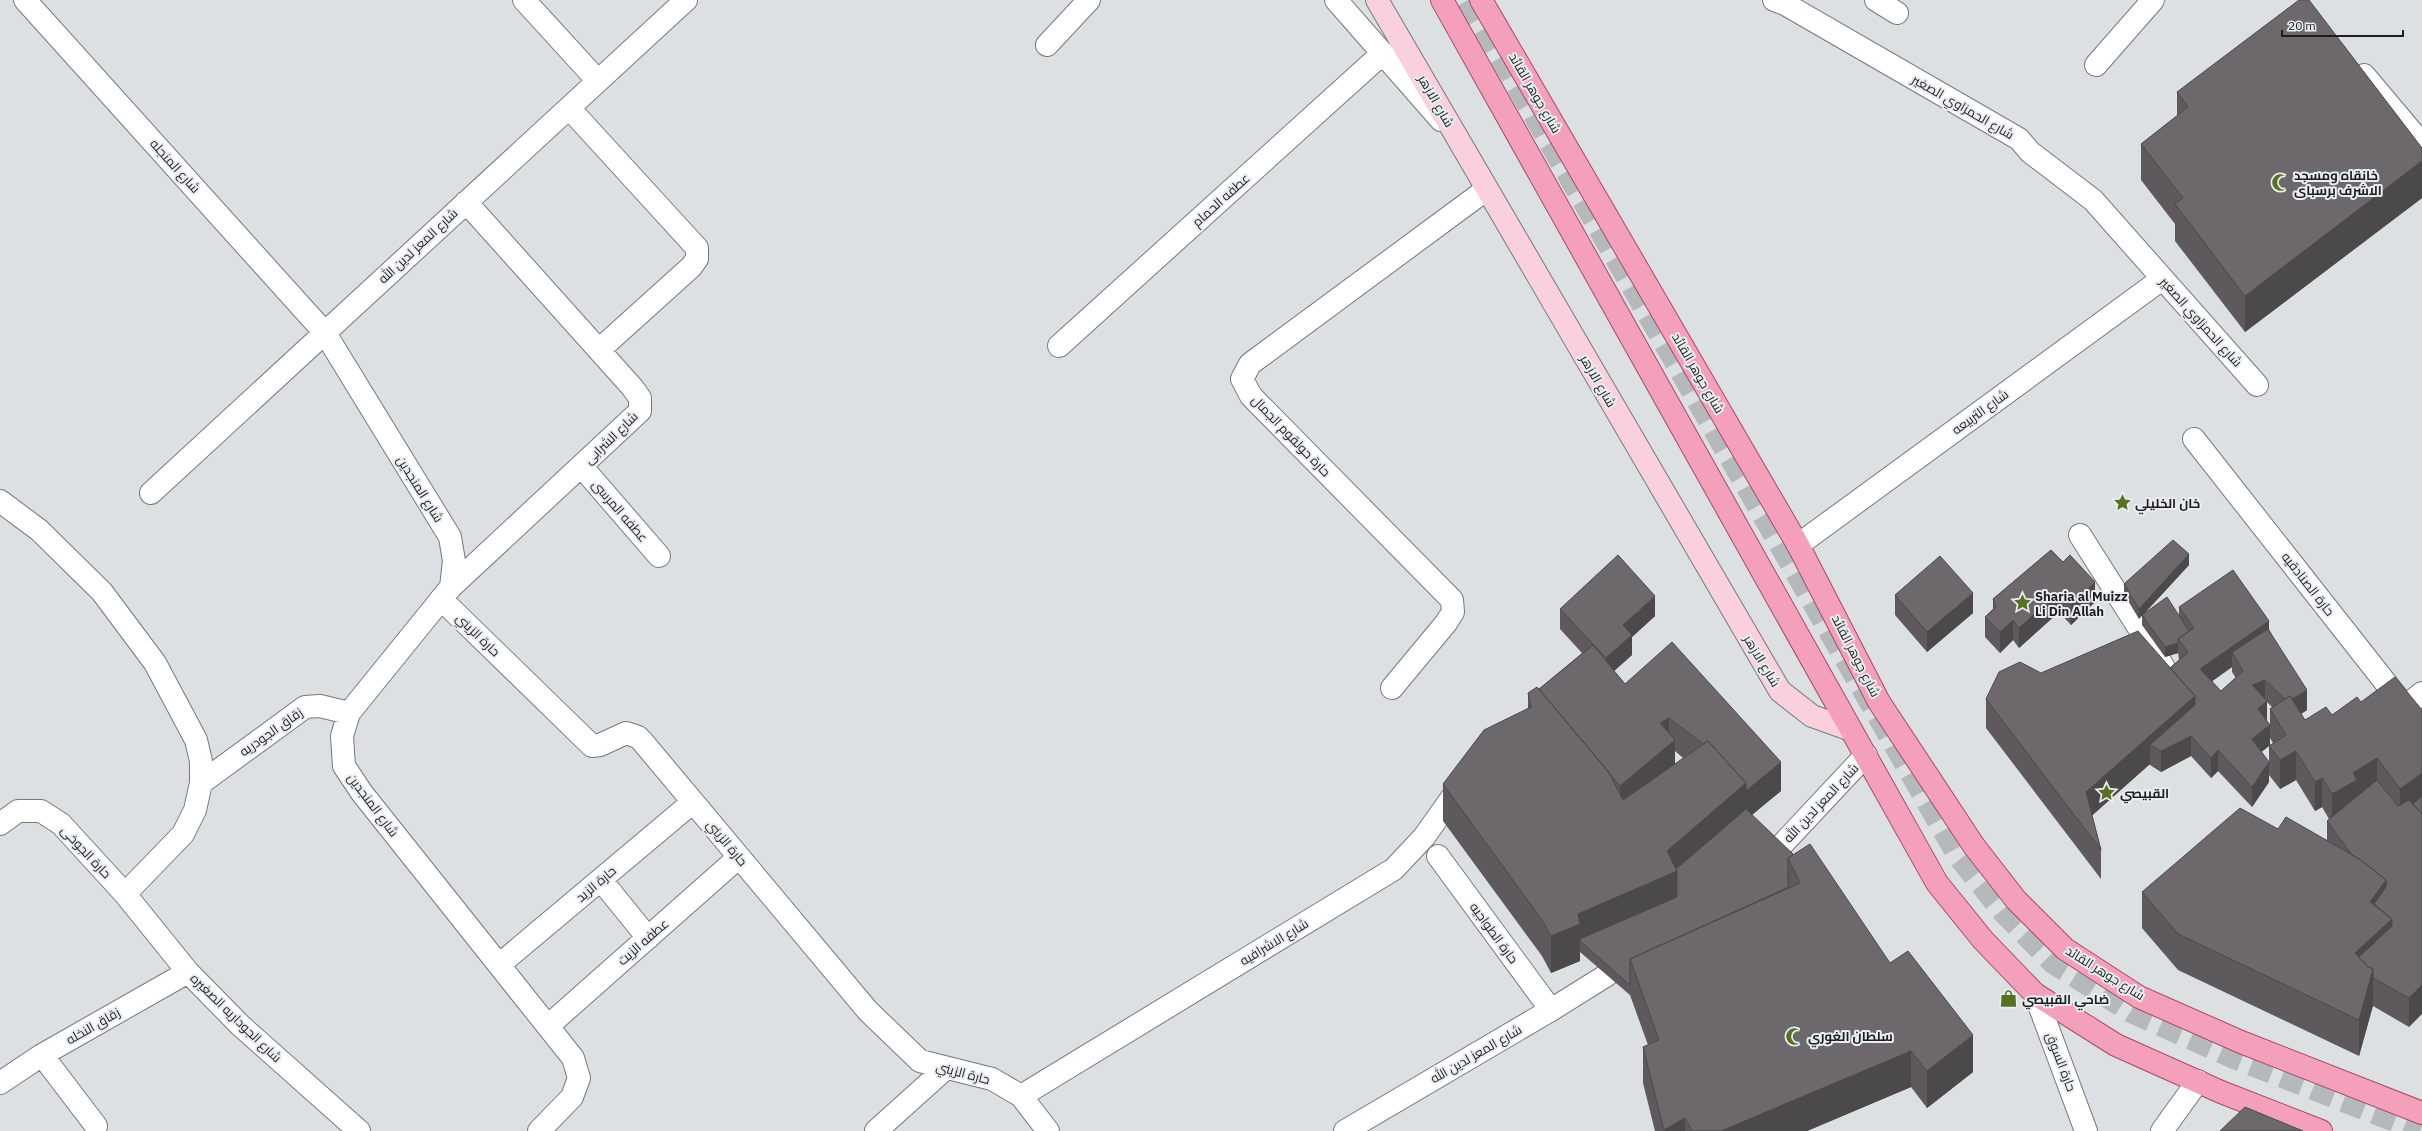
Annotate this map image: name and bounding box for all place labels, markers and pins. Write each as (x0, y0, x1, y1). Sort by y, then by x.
place label: خانقاه ومسجد الاشرف برسباى (2294, 167, 2382, 199)
mosque icon: خانقاه ومسجد الاشرف برسباى (2271, 172, 2291, 192)
place icon: خان الخليلي (2112, 493, 2132, 513)
place label: خان الخليلي (2135, 495, 2200, 515)
place label: Sharia al Muizz Li Din Allah (2035, 588, 2128, 620)
place icon: Sharia al Muizz Li Din Allah (2012, 593, 2032, 613)
place icon: القبيصي (2097, 783, 2117, 803)
place label: القبيصي (2120, 785, 2169, 804)
shop icon: ضاحي القبيصي (1999, 989, 2019, 1009)
place label: ضاحي القبيصي (2022, 991, 2109, 1011)
mosque icon: سلطان الغوري (1785, 1026, 1805, 1046)
place label: سلطان الغوري (1808, 1028, 1893, 1048)

